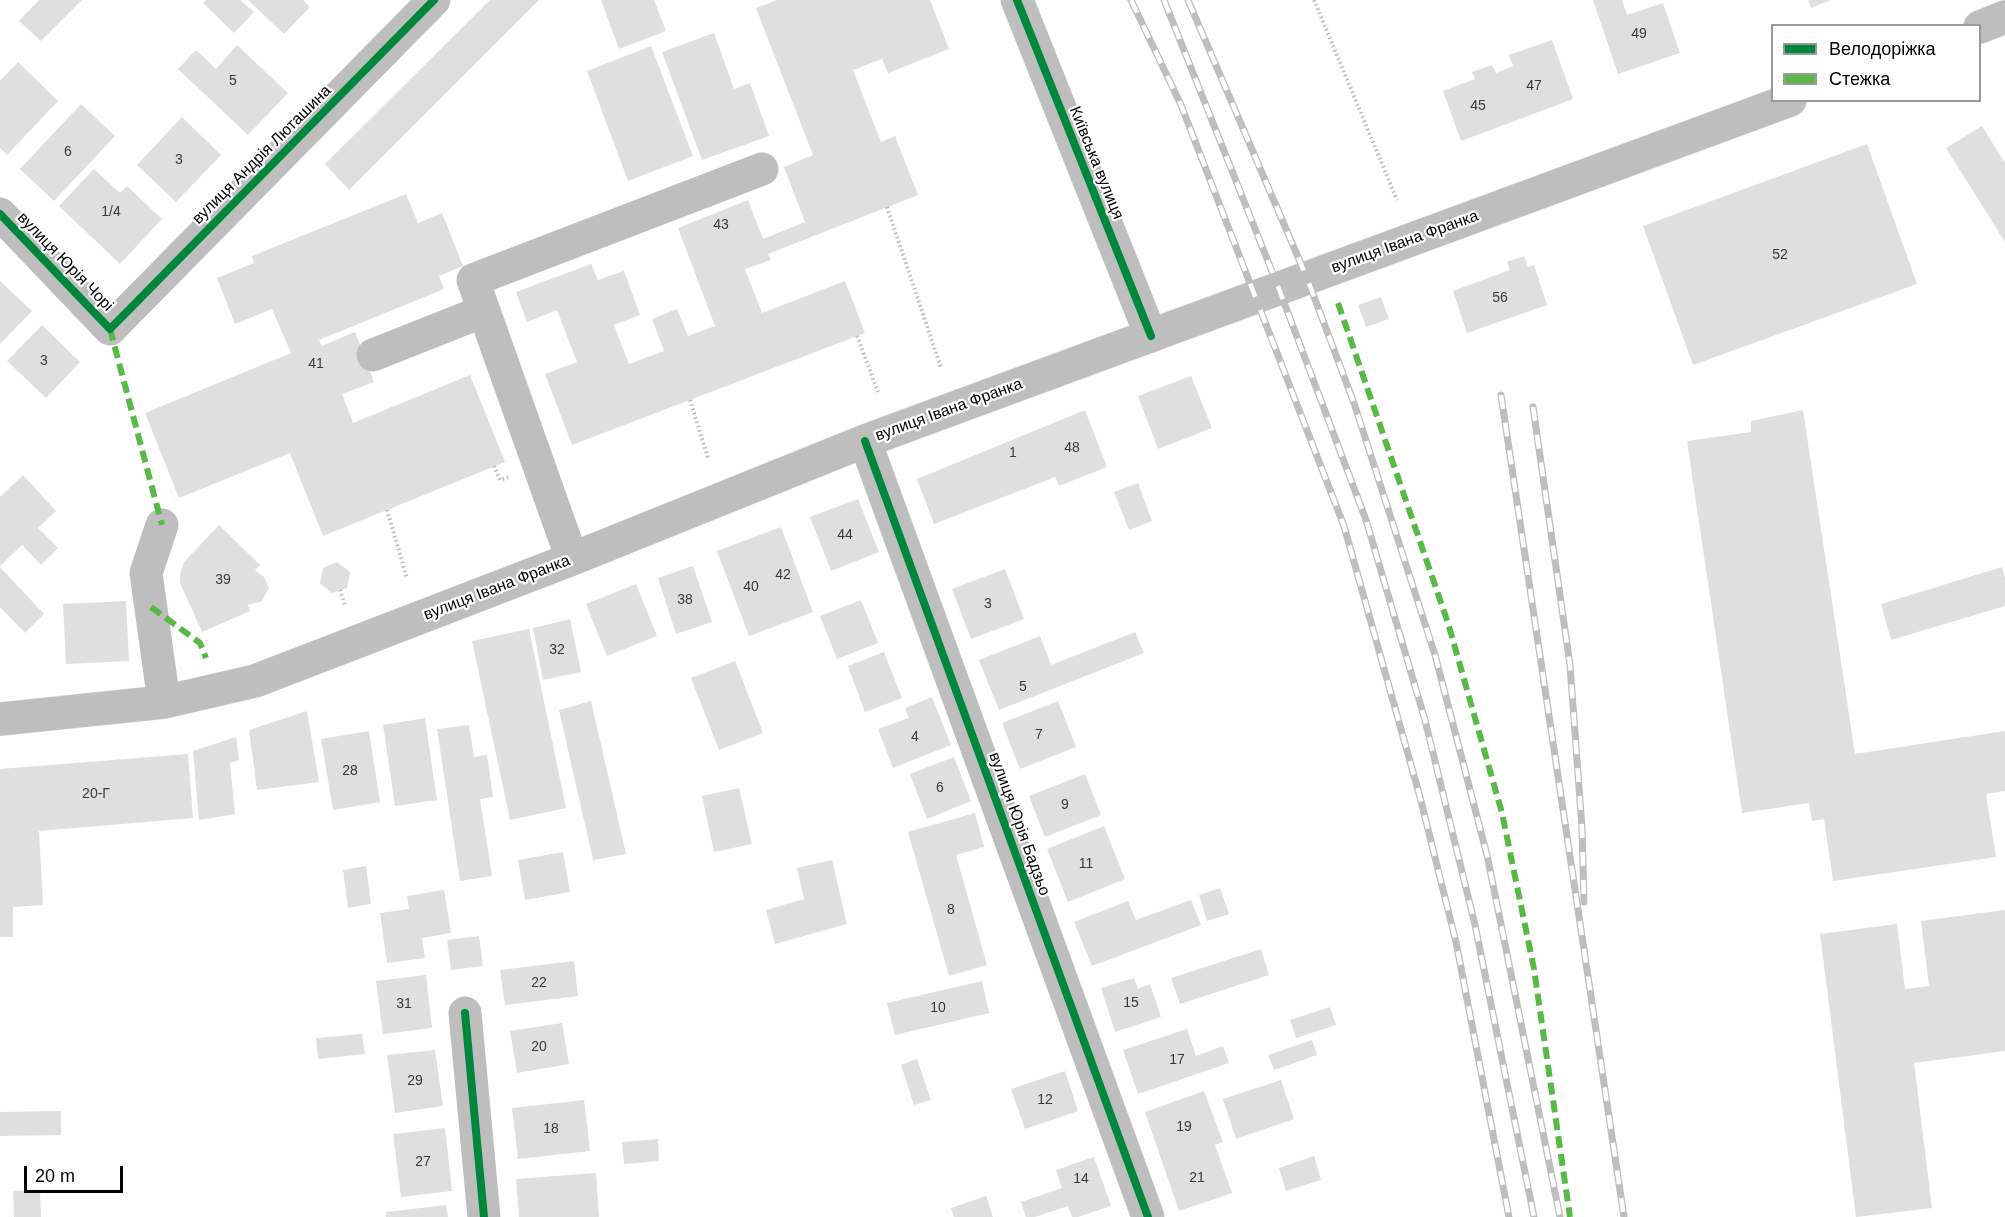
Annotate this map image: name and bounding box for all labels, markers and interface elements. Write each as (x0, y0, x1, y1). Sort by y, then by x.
legend (1771, 24, 1981, 102)
house number: 49 (1631, 26, 1647, 42)
text: Велодоріжка (1829, 39, 1936, 59)
text: Стежка (1829, 69, 1890, 89)
house number: 5 (229, 73, 237, 89)
house number: 47 (1526, 78, 1542, 94)
street label: вулиця Андрія Люташина (189, 82, 335, 228)
house number: 45 (1470, 98, 1486, 114)
street label: Київська вулиця (1065, 104, 1127, 222)
house number: 6 (64, 144, 72, 160)
house number: 3 (175, 152, 183, 168)
house number: 1/4 (101, 204, 121, 220)
street label: вулиця Івана Франка (1329, 206, 1481, 278)
street label: вулиця Юрія Чорі (13, 209, 117, 315)
house number: 43 (713, 217, 729, 233)
house number: 52 (1772, 247, 1788, 263)
house number: 56 (1492, 290, 1508, 306)
house number: 3 (40, 353, 48, 369)
house number: 41 (308, 356, 324, 372)
street label: вулиця Івана Франка (873, 374, 1025, 446)
house number: 48 (1064, 440, 1080, 456)
house number: 1 (1009, 445, 1017, 461)
house number: 44 (837, 527, 853, 543)
street label: вулиця Івана Франка (421, 551, 573, 625)
house number: 42 (775, 567, 791, 583)
house number: 39 (215, 572, 231, 588)
house number: 40 (743, 579, 759, 595)
house number: 38 (677, 592, 693, 608)
house number: 3 (984, 596, 992, 612)
house number: 32 (549, 642, 565, 658)
house number: 5 (1019, 679, 1027, 695)
house number: 7 (1035, 727, 1043, 743)
house number: 4 (911, 729, 919, 745)
street label: вулиця Юрія Бадзьо (984, 750, 1054, 898)
house number: 28 (342, 763, 358, 779)
house number: 6 (936, 780, 944, 796)
house number: 20-Г (82, 786, 110, 802)
house number: 9 (1061, 797, 1069, 813)
house number: 11 (1079, 856, 1093, 872)
house number: 8 (947, 902, 955, 918)
house number: 22 (531, 975, 547, 991)
house number: 15 (1123, 995, 1139, 1011)
house number: 31 (396, 996, 412, 1012)
house number: 10 (930, 1000, 946, 1016)
house number: 20 (531, 1039, 547, 1055)
house number: 17 (1169, 1052, 1185, 1068)
house number: 29 (407, 1073, 423, 1089)
house number: 12 (1037, 1092, 1053, 1108)
house number: 19 (1176, 1119, 1192, 1135)
house number: 18 (543, 1121, 559, 1137)
scale bar (27, 1154, 126, 1192)
house number: 27 (415, 1154, 431, 1170)
text: 20 m (35, 1166, 75, 1186)
house number: 21 (1189, 1170, 1205, 1186)
house number: 14 (1073, 1171, 1089, 1187)

